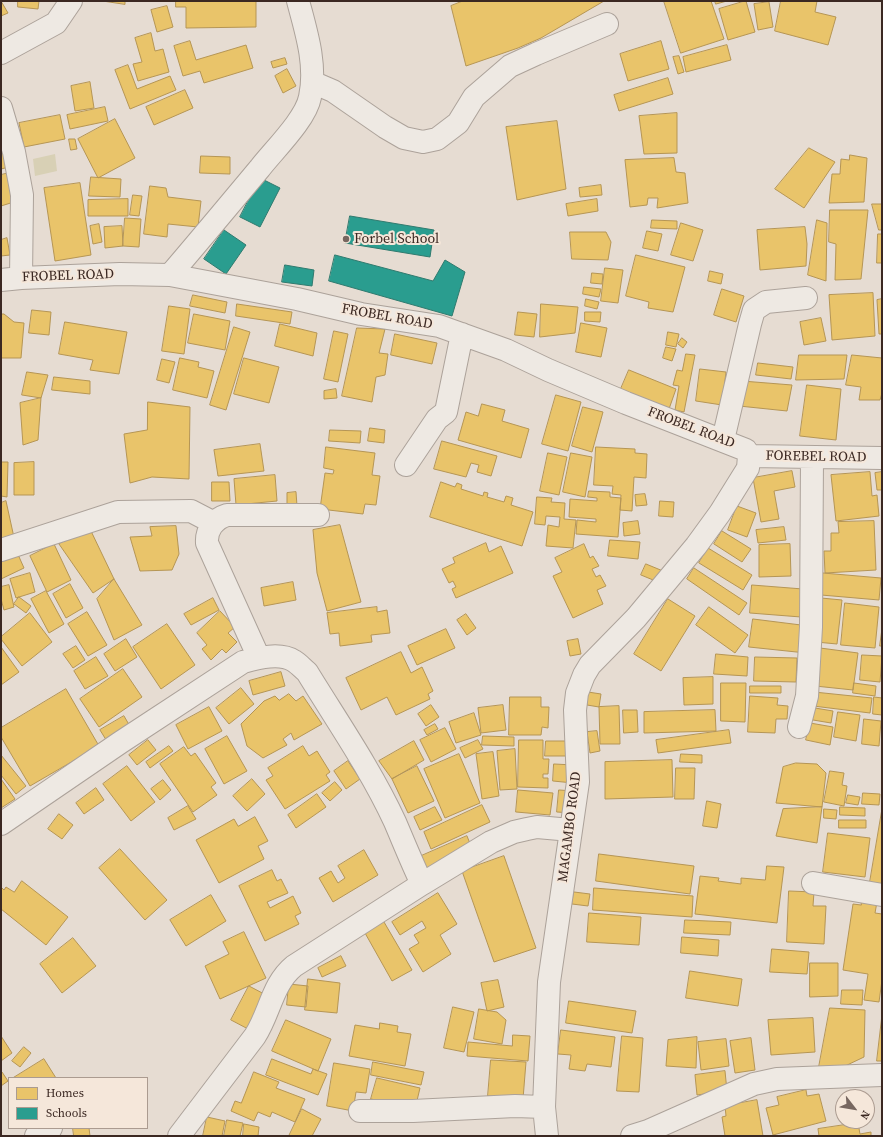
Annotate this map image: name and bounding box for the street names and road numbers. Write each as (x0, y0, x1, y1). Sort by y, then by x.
street label: FROBEL ROAD (22, 266, 114, 286)
street label: FROBEL ROAD (340, 301, 434, 333)
street label: FROBEL ROAD (645, 404, 737, 452)
street label: FOREBEL ROAD (765, 448, 867, 466)
street label: MAGAMBO ROAD (555, 771, 585, 883)

